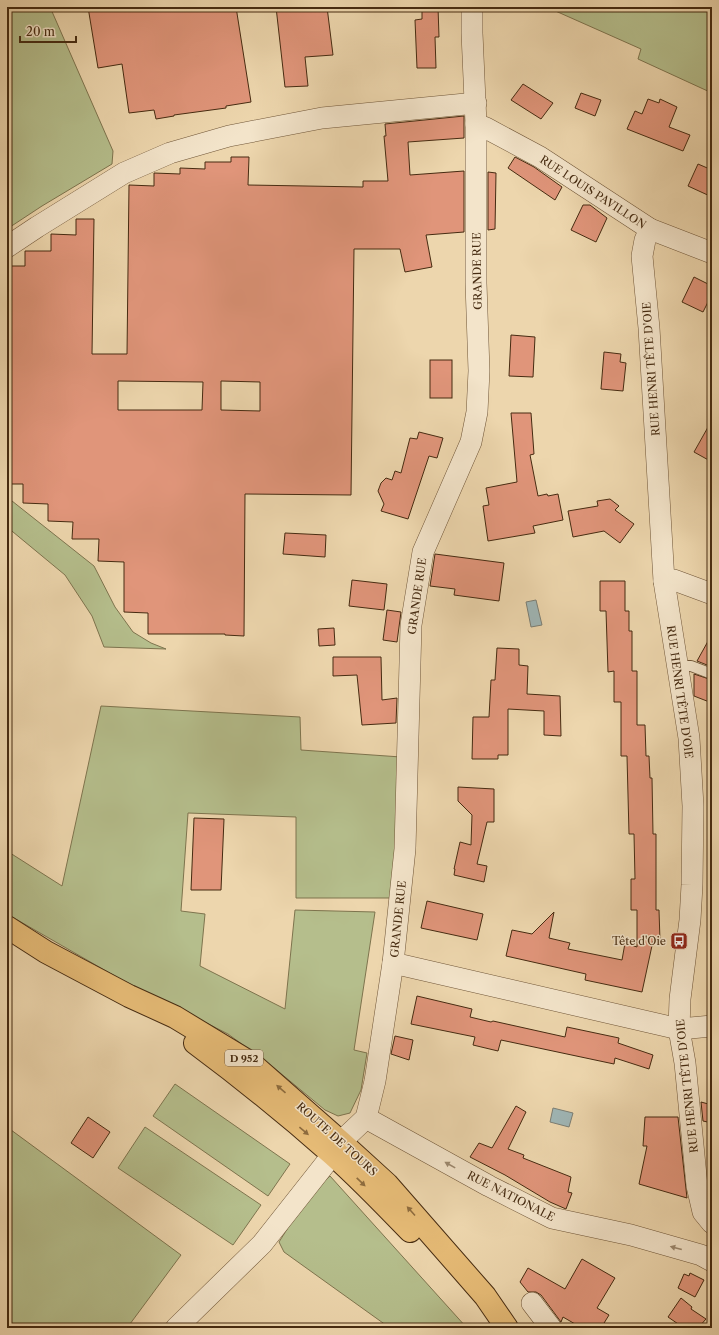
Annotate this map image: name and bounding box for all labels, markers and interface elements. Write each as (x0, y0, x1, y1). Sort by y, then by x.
scale bar (20, 18, 76, 44)
text: 20 m (26, 24, 55, 39)
street label: RUE LOUIS PAVILLON (537, 152, 649, 232)
street label: GRANDE RUE (469, 232, 485, 310)
street label: RUE HENRI TÊTE D'OIE (639, 301, 663, 437)
street label: GRANDE RUE (405, 556, 429, 635)
street label: RUE HENRI TÊTE D'OIE (664, 624, 696, 760)
street label: GRANDE RUE (387, 879, 409, 958)
bus stop icon: Tête d'Oie (669, 931, 689, 951)
place label: Tête d'Oie (612, 934, 666, 948)
street label: RUE HENRI TÊTE D'OIE (673, 1018, 701, 1154)
road number: D 952 (225, 1050, 263, 1066)
one-way arrow (277, 1085, 286, 1094)
street label: ROUTE DE TOURS (294, 1099, 380, 1179)
one-way arrow (299, 1126, 310, 1135)
one-way arrow (444, 1161, 456, 1168)
street label: RUE NATIONALE (465, 1168, 558, 1224)
one-way arrow (356, 1177, 366, 1186)
one-way arrow (407, 1206, 416, 1216)
one-way arrow (669, 1244, 682, 1250)

